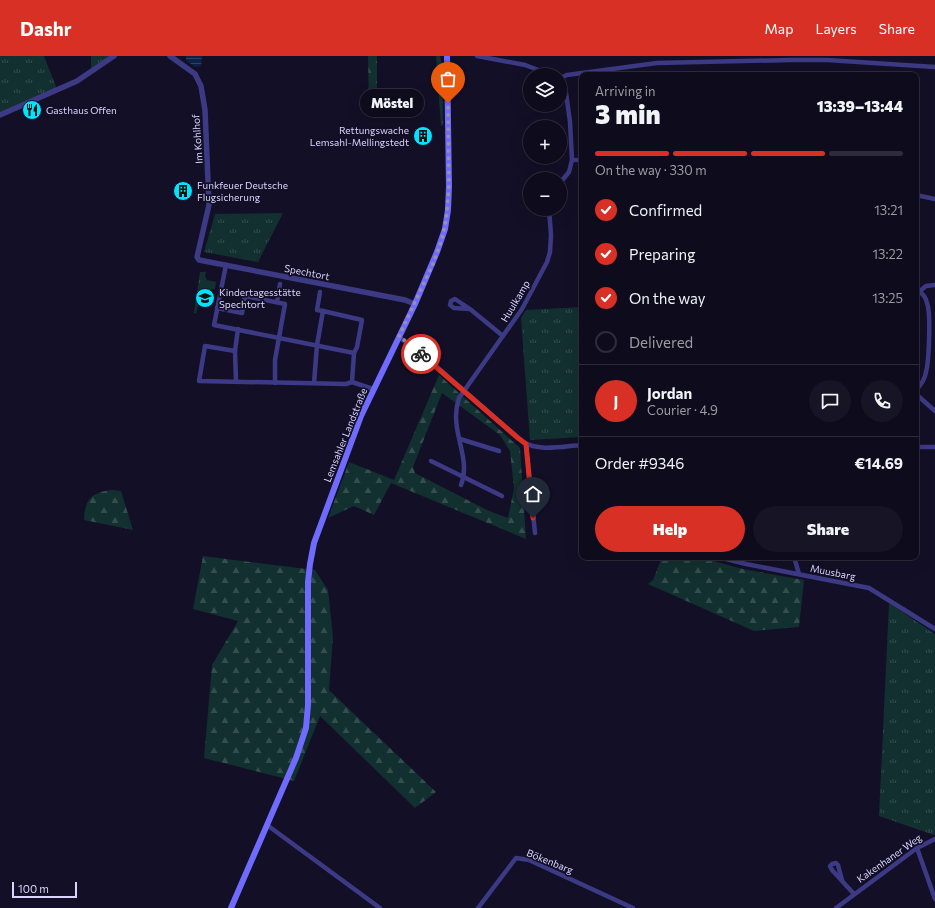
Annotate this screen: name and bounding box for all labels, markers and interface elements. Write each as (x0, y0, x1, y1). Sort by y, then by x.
text: Dashr (20, 17, 72, 40)
text: Map (765, 20, 793, 37)
text: Layers (815, 20, 857, 37)
text: Share (879, 20, 915, 37)
pin (431, 62, 465, 103)
icon: bag (437, 68, 459, 90)
map controls (523, 68, 567, 216)
button: layers (523, 68, 567, 112)
text: Arriving in (595, 83, 655, 99)
callout: Möstel (360, 89, 424, 117)
text: Möstel (371, 95, 413, 111)
text: 13:39–13:44 (817, 97, 903, 115)
text: 3 min (595, 98, 661, 129)
restaurant icon: Gasthaus Offen (21, 99, 43, 121)
place label: Gasthaus Offen (46, 104, 117, 116)
street label: Im Kohlhof (189, 114, 205, 164)
button: + (523, 120, 567, 164)
place label: Rettungswache Lemsahl-Mellingstedt (310, 124, 409, 148)
building icon: Rettungswache Lemsahl-Mellingstedt (412, 125, 434, 147)
text: On the way · 330 m (595, 162, 707, 178)
button: − (523, 172, 567, 216)
place label: Funkfeuer Deutsche Flugsicherung (197, 179, 288, 203)
building icon: Funkfeuer Deutsche Flugsicherung (172, 180, 194, 202)
icon: check (595, 199, 617, 221)
text: Confirmed (629, 201, 702, 219)
text: 13:21 (874, 202, 903, 218)
icon: check (595, 243, 617, 265)
text: Preparing (629, 245, 695, 263)
text: 13:22 (873, 246, 903, 262)
street label: Spechtort (283, 262, 331, 282)
street label: Huulkamp (498, 278, 532, 324)
place label: Kindertagesstätte Spechtort (219, 286, 301, 310)
school or university icon: Kindertagesstätte Spechtort (194, 287, 216, 309)
icon: check (595, 287, 617, 309)
text: On the way (629, 289, 706, 307)
text: 13:25 (872, 290, 903, 306)
text: Delivered (629, 333, 693, 351)
courier (401, 334, 441, 374)
icon: bike (410, 343, 432, 365)
button: chat (809, 380, 851, 422)
button: phone (861, 380, 903, 422)
text: Jordan (647, 384, 692, 402)
street label: Lemsahler Landstraße (321, 386, 369, 484)
text: J (614, 392, 618, 410)
text: Courier · 4.9 (647, 402, 718, 418)
text: Order #9346 (595, 454, 684, 472)
text: €14.69 (854, 454, 903, 472)
pin (516, 477, 550, 518)
icon: home (522, 483, 544, 505)
button: Help (595, 506, 745, 552)
button: Share (753, 506, 903, 552)
street label: Muusbarg (809, 562, 857, 582)
street label: Kakenhaner Weg (854, 831, 924, 885)
street label: Bökenbarg (525, 846, 576, 876)
scale bar (12, 880, 77, 899)
text: 100 m (18, 882, 49, 895)

